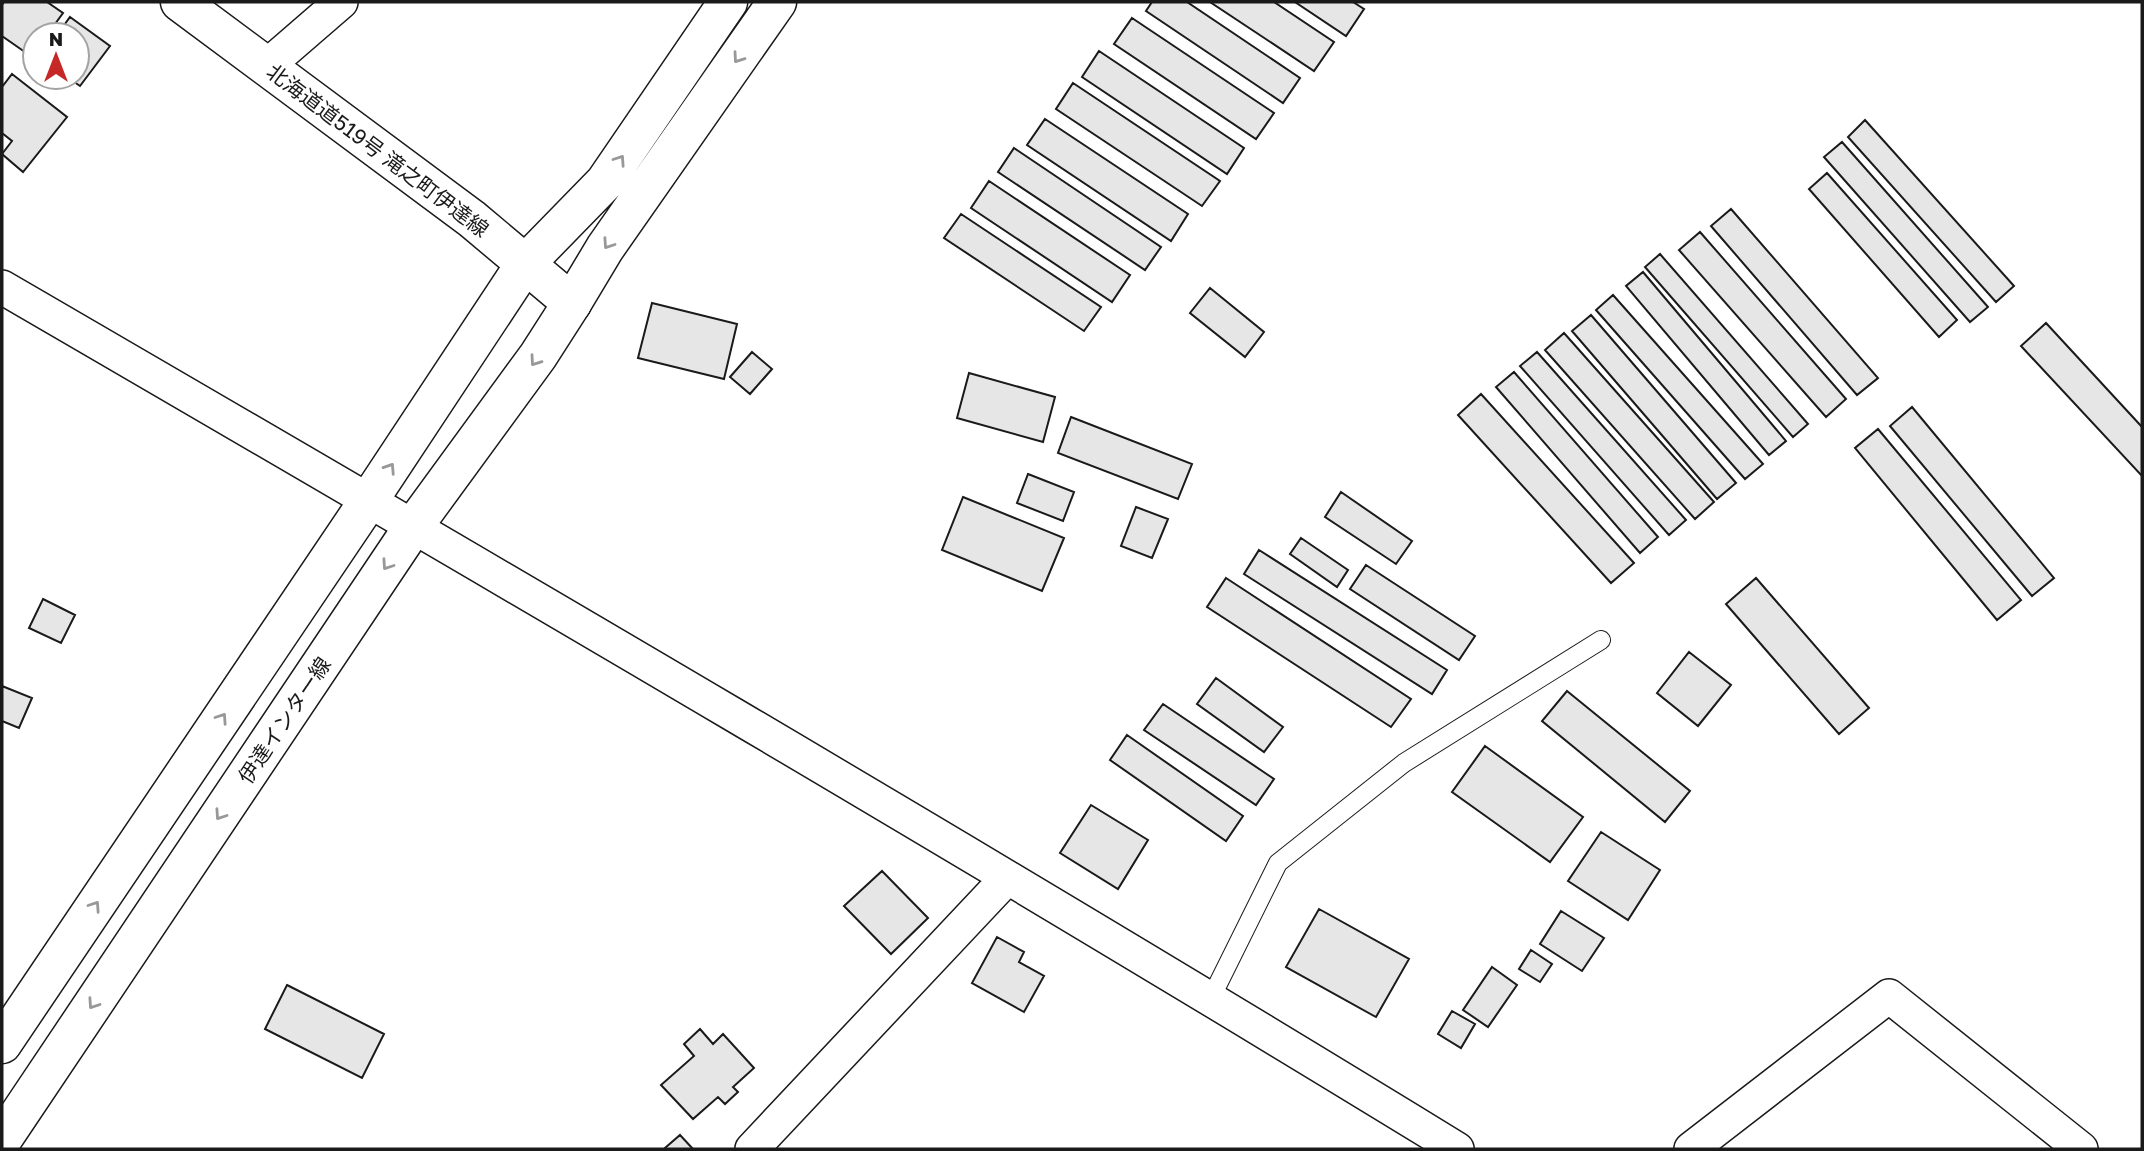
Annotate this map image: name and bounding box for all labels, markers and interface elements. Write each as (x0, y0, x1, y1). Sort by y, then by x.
north arrow (21, 21, 91, 91)
text: N (49, 27, 63, 50)
one-way arrow (734, 50, 746, 63)
street label: 北海道道519号 滝之町伊達線 (262, 58, 494, 242)
one-way arrow (612, 155, 624, 168)
one-way arrow (604, 236, 616, 249)
one-way arrow (531, 353, 543, 366)
one-way arrow (382, 463, 394, 476)
one-way arrow (383, 557, 395, 570)
street label: 伊達インター線 (232, 652, 336, 788)
one-way arrow (214, 712, 227, 725)
one-way arrow (215, 807, 228, 820)
one-way arrow (87, 901, 99, 914)
one-way arrow (89, 996, 101, 1009)

